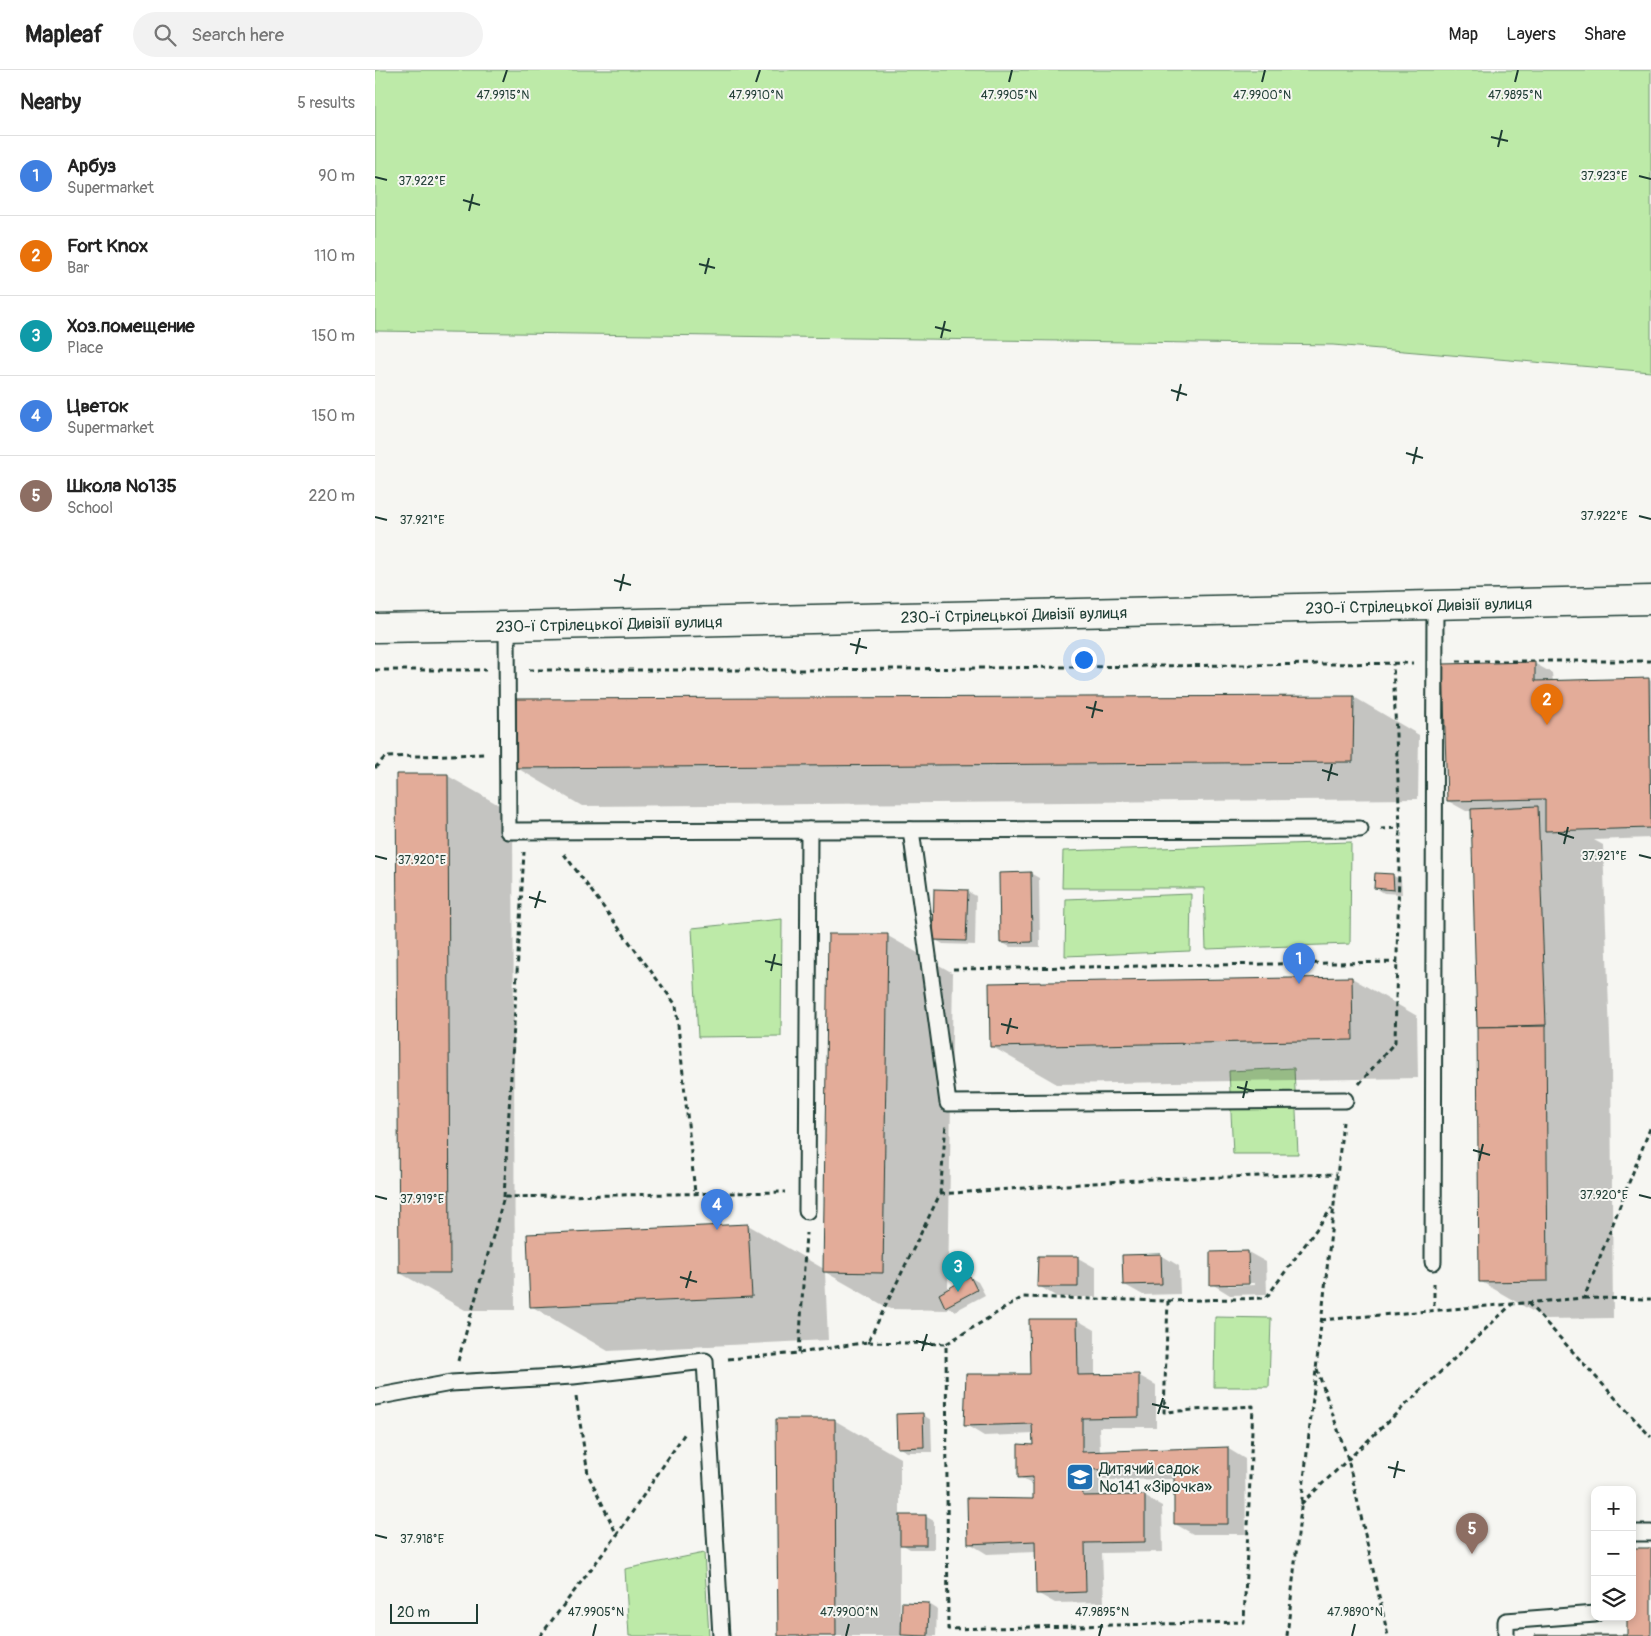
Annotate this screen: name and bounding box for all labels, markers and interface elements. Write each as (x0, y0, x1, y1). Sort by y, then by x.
search box (133, 12, 483, 57)
text: Mapleaf (25, 20, 103, 49)
icon: search (151, 21, 179, 49)
text: Search here (191, 23, 284, 47)
text: Map (1449, 23, 1478, 46)
text: Layers (1506, 23, 1556, 46)
text: Share (1584, 23, 1626, 46)
text: 47.9915°N (477, 88, 529, 103)
text: 47.9910°N (729, 88, 783, 103)
text: 47.9905°N (981, 88, 1037, 103)
text: 47.9900°N (1233, 88, 1291, 103)
text: 47.9895°N (1488, 88, 1542, 103)
text: Nearby (20, 89, 81, 116)
text: 5 results (297, 93, 355, 113)
text: Арбуз (67, 154, 116, 178)
text: 1 (33, 166, 39, 186)
text: 90 m (318, 166, 355, 186)
text: 37.923°E (1581, 169, 1627, 184)
text: 37.922°E (399, 174, 445, 189)
text: Supermarket (67, 178, 154, 198)
text: Fort Knox (67, 234, 148, 258)
text: 2 (32, 246, 40, 266)
text: 110 m (314, 246, 355, 266)
text: Bar (67, 258, 89, 278)
text: Хоз.помещение (67, 314, 195, 338)
text: 3 (32, 326, 40, 346)
text: 150 m (311, 326, 355, 346)
text: Place (67, 338, 103, 358)
text: Цветок (67, 394, 129, 418)
text: 4 (31, 406, 41, 426)
text: 150 m (311, 406, 355, 426)
text: Supermarket (67, 418, 154, 438)
text: Школа №135 (67, 474, 177, 498)
text: 5 (32, 486, 40, 506)
text: 220 m (309, 486, 355, 506)
text: School (67, 498, 113, 518)
text: 37.922°E (1581, 509, 1627, 524)
text: 37.921°E (400, 513, 444, 528)
street label: 230-ї Стрілецької Дивізії вулиця (1305, 594, 1532, 619)
street label: 230-ї Стрілецької Дивізії вулиця (900, 603, 1127, 628)
street label: 230-ї Стрілецької Дивізії вулиця (495, 612, 723, 637)
your location (1071, 647, 1097, 673)
pin: 2 (1531, 684, 1563, 725)
text: 37.921°E (1582, 849, 1626, 864)
text: 37.920°E (398, 853, 446, 868)
pin: 1 (1283, 943, 1315, 984)
text: 37.920°E (1580, 1188, 1628, 1203)
pin: 4 (701, 1189, 733, 1230)
text: 37.919°E (400, 1192, 444, 1207)
pin: 3 (942, 1251, 974, 1292)
place label: Дитячий садок №141 «Зiрочка» (1098, 1459, 1212, 1497)
school or university icon: Дитячий садок №141 «Зiрочка» (1065, 1462, 1095, 1492)
map controls (1591, 1486, 1636, 1621)
button: + (1591, 1486, 1636, 1531)
pin: 5 (1456, 1513, 1488, 1554)
button: − (1591, 1531, 1636, 1576)
text: 37.918°E (400, 1532, 444, 1547)
button: layers (1591, 1576, 1636, 1621)
scale bar (390, 1601, 477, 1624)
text: 20 m (397, 1604, 430, 1621)
text: 47.9905°N (568, 1605, 624, 1620)
text: 47.9900°N (820, 1605, 878, 1620)
text: 47.9895°N (1075, 1605, 1129, 1620)
text: 47.9890°N (1327, 1605, 1383, 1620)

